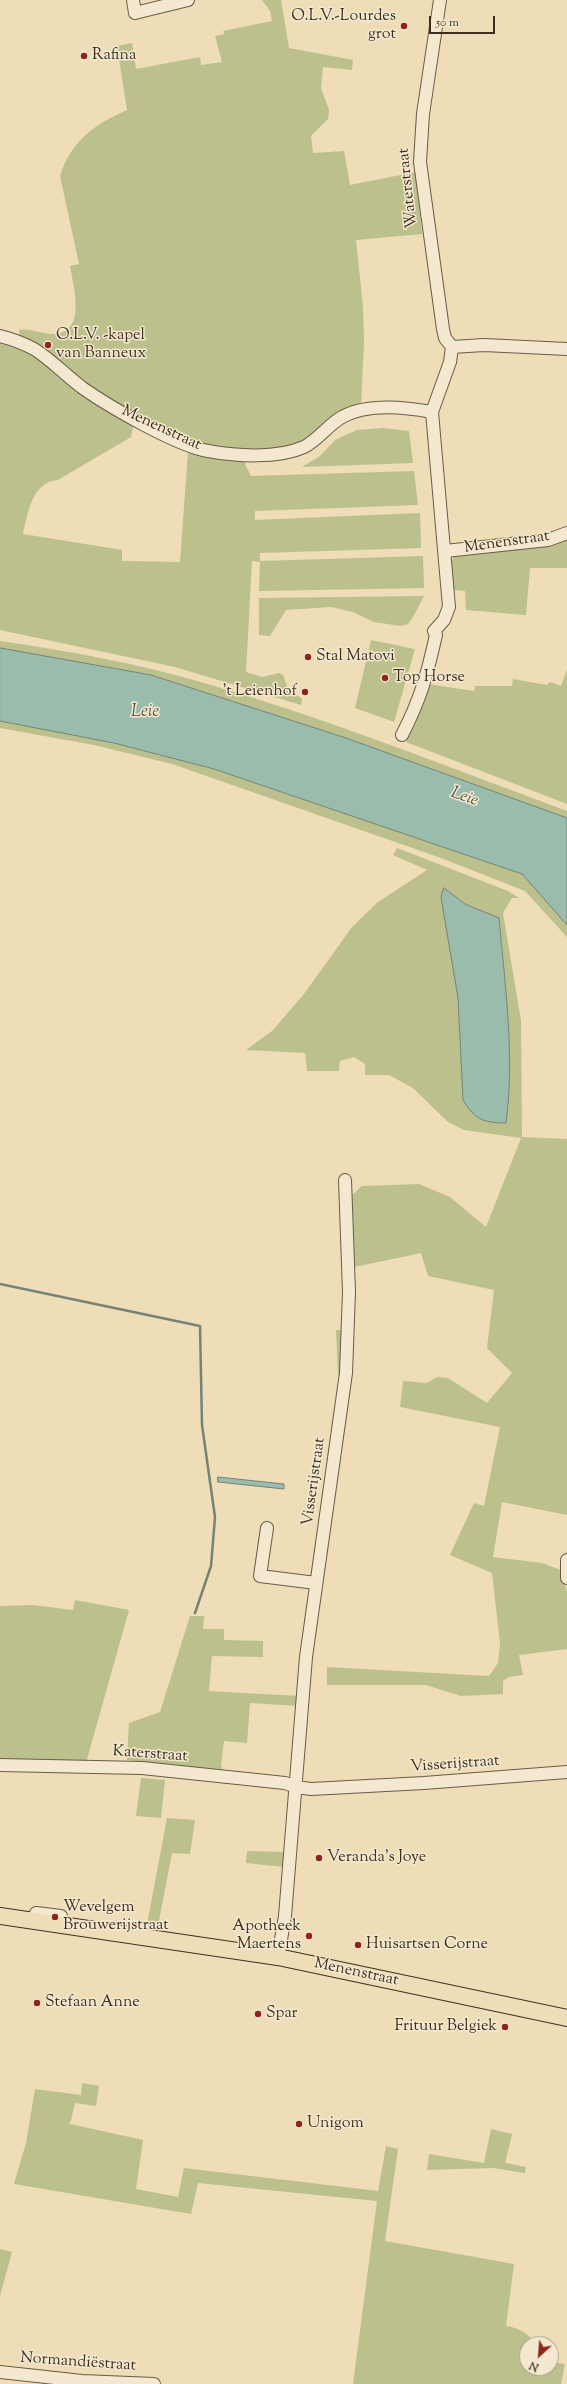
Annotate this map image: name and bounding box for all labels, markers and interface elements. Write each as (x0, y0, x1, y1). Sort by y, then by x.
place label: O.L.V.-Lourdes grot (291, 7, 396, 45)
scale bar (431, 8, 497, 34)
text: 50 m (436, 14, 459, 32)
marker: O.L.V.-Lourdes grot (399, 21, 409, 31)
place label: Rafina (92, 46, 136, 66)
marker: Rafina (79, 51, 89, 61)
street label: Waterstraat (395, 147, 423, 229)
place label: O.L.V. -kapel van Banneux (56, 326, 146, 364)
marker: O.L.V. -kapel van Banneux (43, 340, 53, 350)
street label: Menenstraat (118, 402, 204, 456)
street label: Menenstraat (463, 528, 551, 558)
place label: Stal Matovi (316, 647, 395, 667)
marker: Stal Matovi (303, 652, 313, 662)
place label: Top Horse (393, 668, 465, 688)
marker: Top Horse (380, 673, 390, 683)
place label: 't Leienhof (222, 682, 297, 702)
marker: 't Leienhof (300, 687, 310, 697)
water label: Leie (131, 703, 159, 723)
water label: Leie (447, 784, 481, 812)
street label: Visserijstraat (299, 1436, 331, 1528)
street label: Katerstraat (112, 1743, 188, 1767)
street label: Visserijstraat (410, 1752, 500, 1778)
place label: Veranda's Joye (327, 1848, 426, 1868)
marker: Veranda's Joye (314, 1853, 324, 1863)
place label: Wevelgem Brouwerijstraat (63, 1898, 169, 1936)
marker: Wevelgem Brouwerijstraat (50, 1912, 60, 1922)
place label: Apotheek Maertens (232, 1917, 301, 1955)
marker: Apotheek Maertens (304, 1931, 314, 1941)
place label: Huisartsen Corne (366, 1935, 488, 1955)
marker: Huisartsen Corne (353, 1940, 363, 1950)
street label: Menenstraat (312, 1955, 400, 1991)
place label: Stefaan Anne (45, 1993, 140, 2013)
marker: Stefaan Anne (32, 1998, 42, 2008)
place label: Spar (266, 2004, 298, 2024)
marker: Spar (253, 2009, 263, 2019)
place label: Frituur Belgiek (394, 2017, 497, 2037)
marker: Frituur Belgiek (500, 2022, 510, 2032)
place label: Unigom (307, 2114, 364, 2134)
marker: Unigom (294, 2119, 304, 2129)
north arrow (519, 2336, 559, 2376)
street label: Normandiëstraat (19, 2349, 137, 2377)
text: N (527, 2357, 542, 2375)

